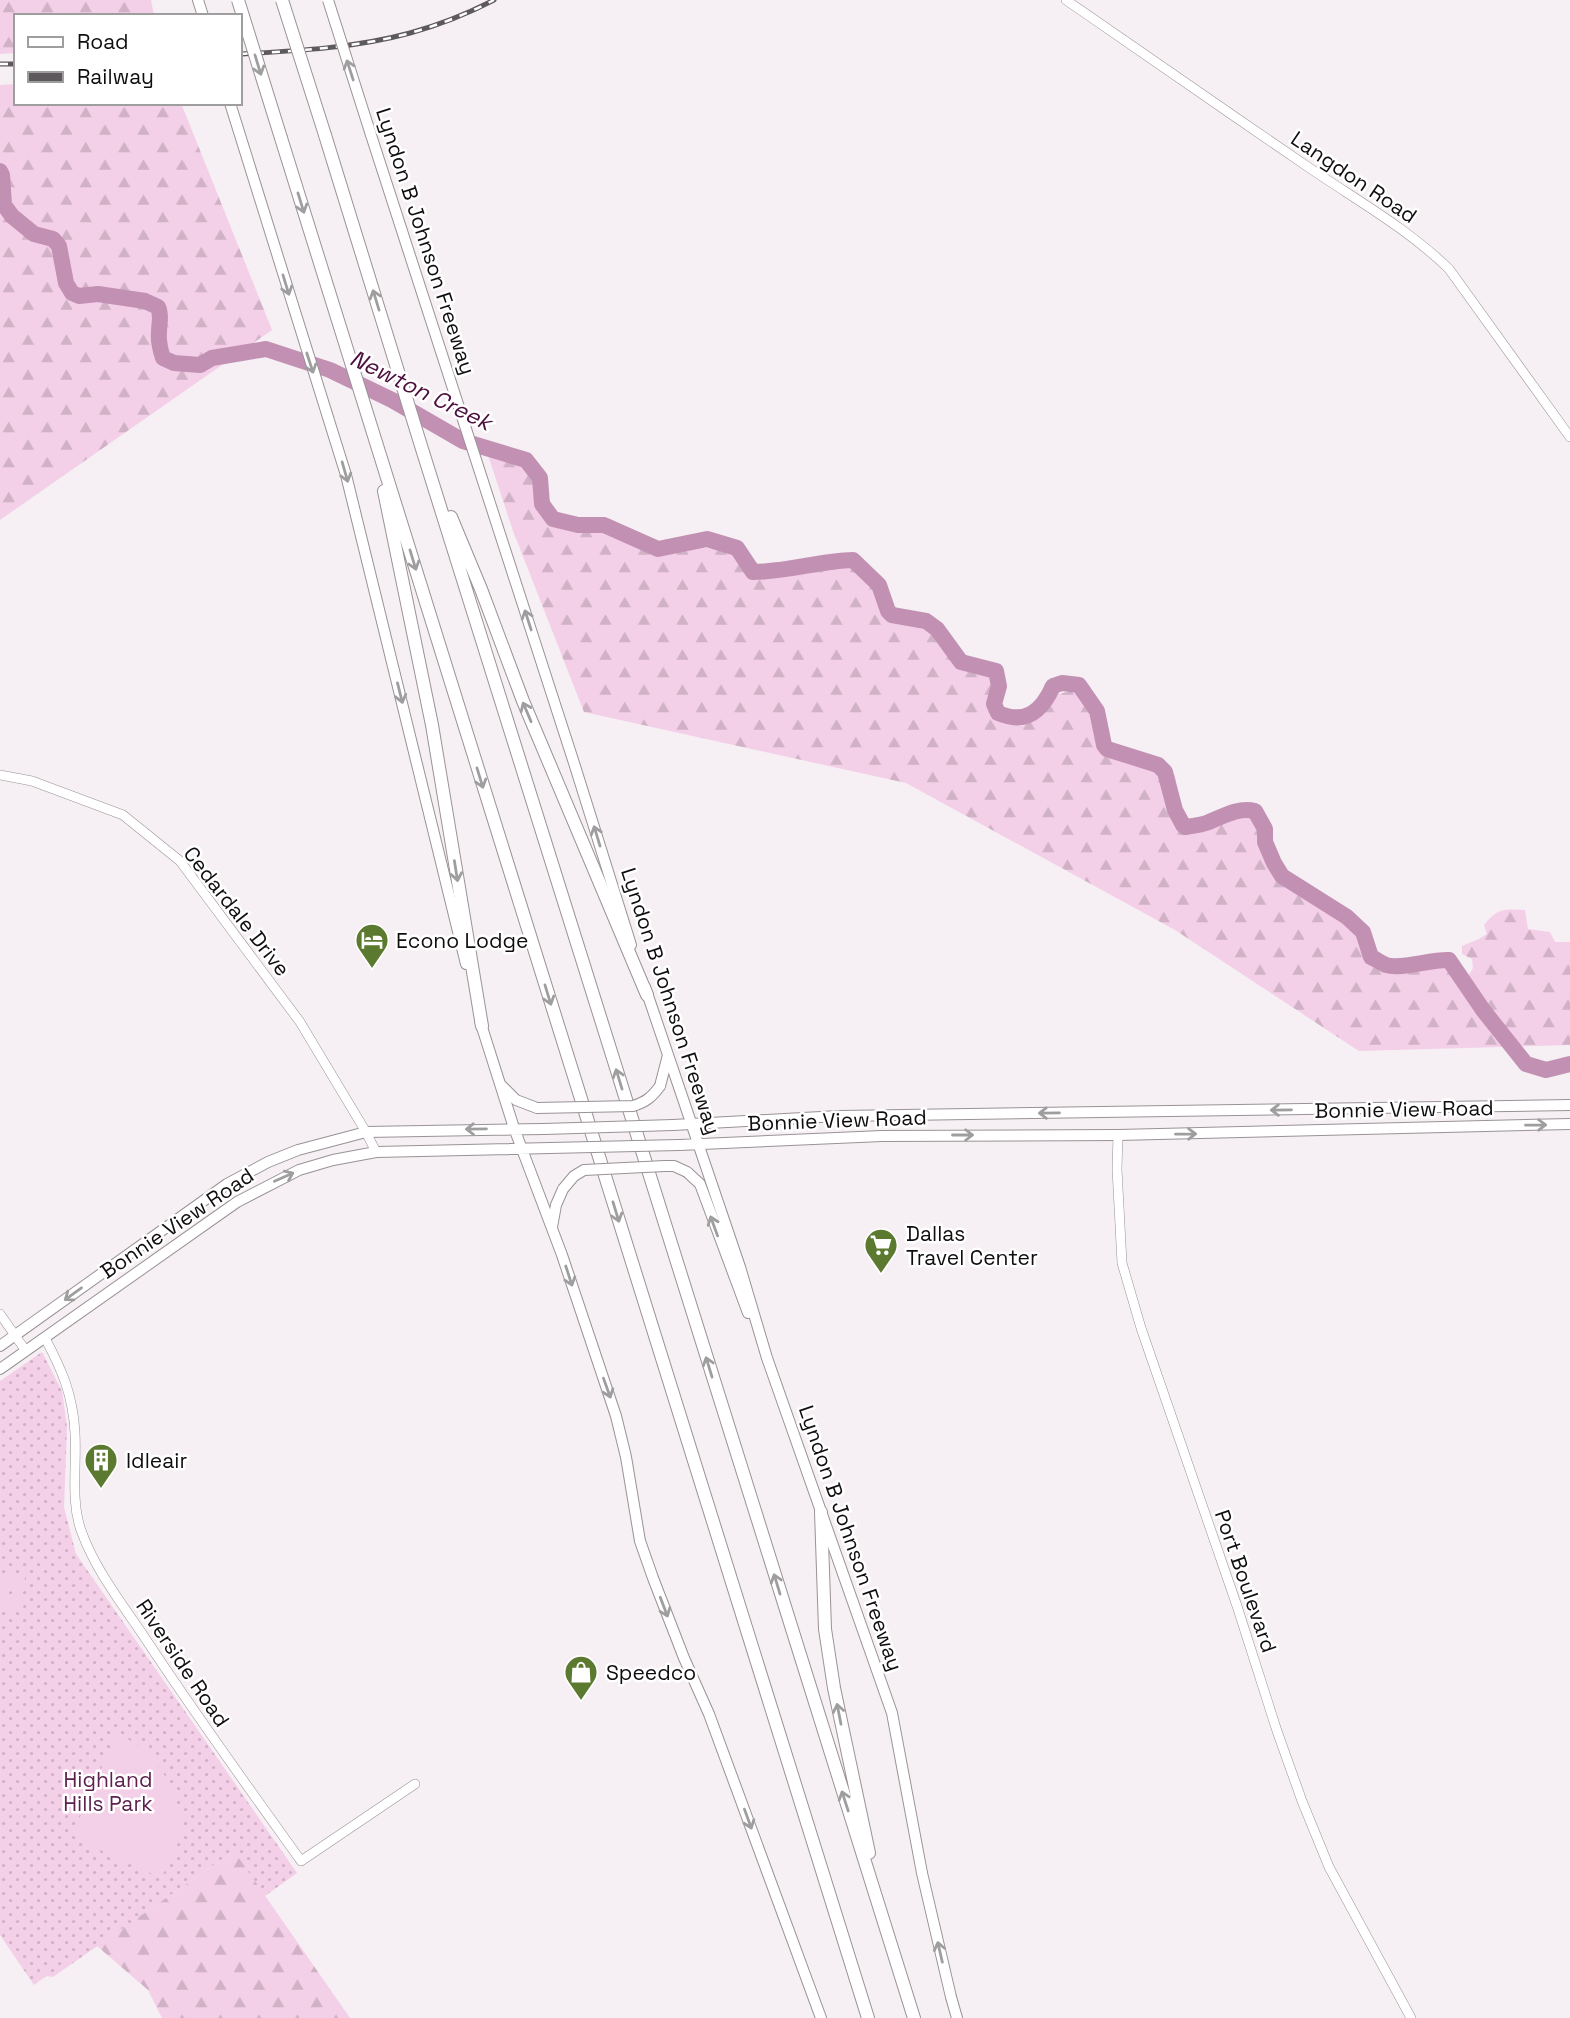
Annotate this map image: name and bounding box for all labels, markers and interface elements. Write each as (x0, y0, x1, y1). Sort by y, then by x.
legend (14, 14, 242, 105)
text: Road (77, 28, 129, 55)
one-way arrow (253, 54, 266, 76)
one-way arrow (343, 60, 355, 82)
text: Railway (77, 63, 154, 90)
street label: Lyndon B Johnson Freeway (370, 104, 482, 378)
street label: Langdon Road (1286, 125, 1422, 229)
one-way arrow (295, 192, 308, 214)
one-way arrow (281, 274, 293, 296)
one-way arrow (369, 290, 382, 312)
water label: Newton Creek (345, 343, 499, 438)
one-way arrow (305, 351, 317, 373)
one-way arrow (339, 461, 352, 483)
one-way arrow (407, 549, 420, 571)
one-way arrow (521, 609, 533, 631)
one-way arrow (394, 681, 407, 704)
one-way arrow (520, 701, 533, 723)
one-way arrow (475, 766, 488, 788)
one-way arrow (590, 826, 603, 848)
street label: Cedardale Drive (178, 840, 296, 982)
one-way arrow (450, 859, 463, 882)
street label: Lyndon B Johnson Freeway (615, 864, 727, 1138)
hotel icon: Econo Lodge (353, 921, 391, 970)
place label: Econo Lodge (396, 927, 528, 954)
one-way arrow (542, 984, 555, 1006)
one-way arrow (612, 1069, 625, 1091)
street label: Bonnie View Road (1314, 1094, 1494, 1124)
street label: Bonnie View Road (747, 1103, 927, 1137)
one-way arrow (1270, 1103, 1293, 1117)
one-way arrow (1038, 1106, 1061, 1119)
one-way arrow (1524, 1118, 1547, 1132)
one-way arrow (464, 1122, 487, 1136)
one-way arrow (1174, 1127, 1197, 1140)
one-way arrow (951, 1128, 974, 1142)
street label: Bonnie View Road (95, 1162, 259, 1284)
one-way arrow (273, 1170, 294, 1183)
one-way arrow (610, 1201, 623, 1223)
one-way arrow (707, 1216, 720, 1237)
place label: Dallas Travel Center (906, 1220, 1038, 1271)
supermarket icon: Dallas Travel Center (862, 1226, 900, 1275)
one-way arrow (564, 1265, 576, 1287)
one-way arrow (64, 1287, 83, 1301)
one-way arrow (702, 1356, 714, 1378)
one-way arrow (601, 1377, 614, 1399)
street label: Lyndon B Johnson Freeway (793, 1402, 909, 1674)
building icon: Idleair (82, 1441, 120, 1490)
place label: Idleair (126, 1447, 187, 1474)
street label: Port Boulevard (1209, 1506, 1283, 1656)
one-way arrow (770, 1573, 782, 1595)
street label: Riverside Road (130, 1594, 236, 1732)
one-way arrow (659, 1596, 672, 1618)
shop icon: Speedco (562, 1653, 600, 1702)
place label: Speedco (606, 1659, 696, 1686)
one-way arrow (832, 1703, 846, 1726)
park label: Highland Hills Park (63, 1766, 153, 1817)
one-way arrow (837, 1790, 850, 1812)
one-way arrow (743, 1807, 755, 1829)
one-way arrow (933, 1941, 947, 1964)

